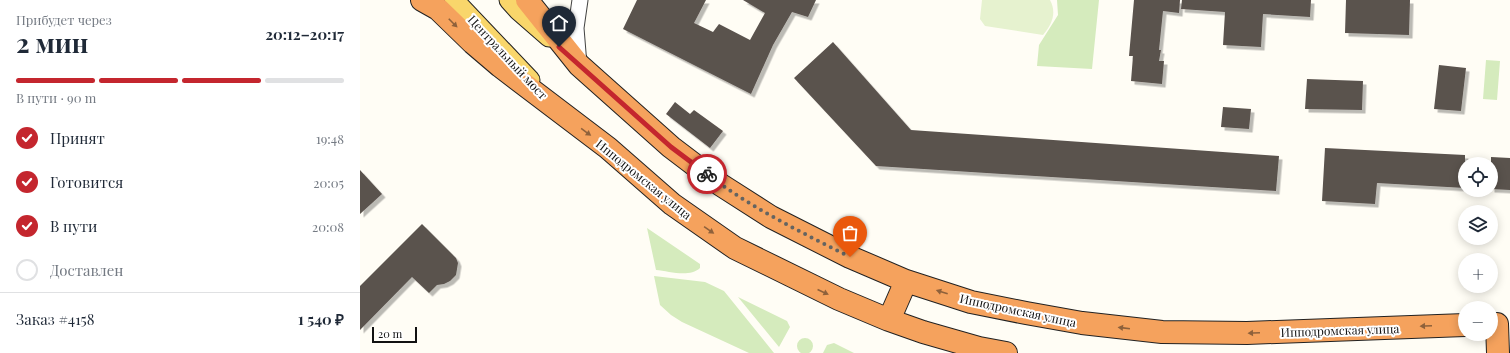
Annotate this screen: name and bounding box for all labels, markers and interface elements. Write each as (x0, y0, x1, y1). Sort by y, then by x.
pin (542, 6, 576, 47)
text: Прибудет через (16, 11, 112, 28)
street label: Центральный мост (465, 11, 551, 103)
icon: home (548, 12, 570, 34)
one-way arrow (448, 18, 458, 28)
text: 20:12–20:17 (265, 24, 344, 44)
text: 2 мин (16, 25, 88, 60)
text: В пути · 90 m (16, 89, 96, 106)
icon: check (16, 127, 38, 149)
one-way arrow (580, 127, 591, 136)
text: Принят (50, 128, 105, 148)
text: 19:48 (316, 130, 344, 147)
street label: Ипподромская улица (593, 135, 695, 223)
courier (687, 154, 727, 194)
map controls (1458, 157, 1498, 341)
button: locate (1458, 157, 1498, 197)
icon: bike (696, 163, 718, 185)
icon: check (16, 171, 38, 193)
text: Готовится (50, 172, 123, 192)
text: 20:05 (313, 174, 344, 191)
button: layers (1458, 205, 1498, 245)
icon: check (16, 215, 38, 237)
text: В пути (50, 216, 98, 236)
pin (833, 216, 867, 257)
text: 20:08 (312, 218, 344, 235)
icon: bag (839, 222, 861, 244)
one-way arrow (704, 226, 714, 234)
button: + (1458, 253, 1498, 293)
text: Доставлен (50, 260, 124, 280)
one-way arrow (818, 289, 829, 295)
one-way arrow (936, 289, 948, 295)
street label: Ипподромская улица (958, 290, 1078, 330)
button: − (1458, 301, 1498, 341)
text: Заказ #4158 (16, 309, 95, 329)
text: 1 540 ₽ (298, 309, 344, 329)
street label: Ипподромская улица (1280, 320, 1400, 340)
one-way arrow (1420, 323, 1432, 330)
scale bar (372, 325, 417, 344)
one-way arrow (1118, 325, 1130, 331)
text: 20 m (378, 326, 402, 341)
one-way arrow (1247, 330, 1260, 336)

